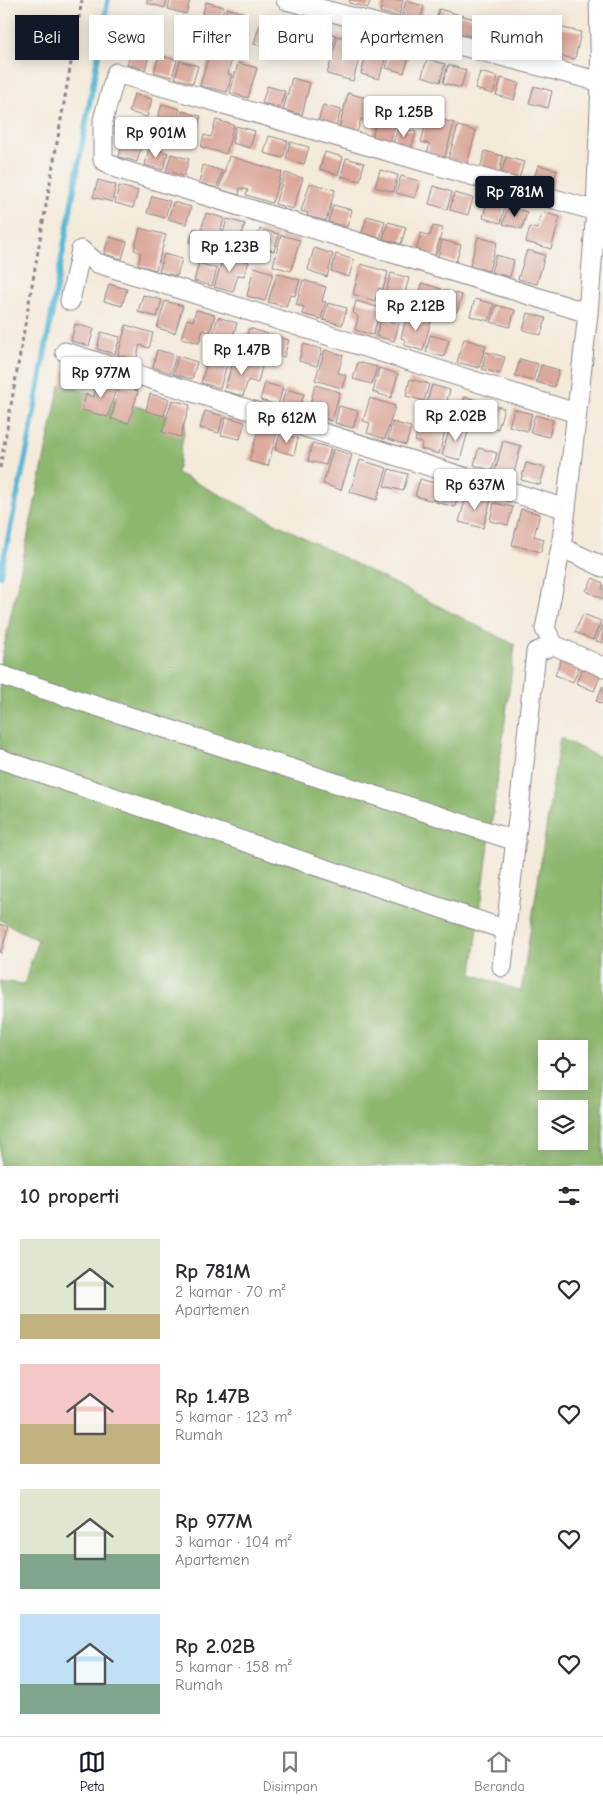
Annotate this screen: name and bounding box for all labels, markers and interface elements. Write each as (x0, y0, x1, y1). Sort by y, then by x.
chip: Beli (15, 15, 79, 60)
chip: Sewa (89, 15, 164, 60)
chip: Filter (174, 15, 249, 60)
chip: Baru (259, 15, 332, 60)
chip: Apartemen (342, 15, 462, 60)
chip: Rumah (472, 15, 562, 60)
pin: Rp 1.25B (352, 96, 456, 138)
text: Rp 1.25B (375, 103, 433, 121)
pin: Rp 901M (110, 116, 202, 159)
text: Rp 901M (126, 124, 186, 142)
pin: Rp 781M (469, 176, 561, 218)
text: Rp 781M (486, 183, 544, 201)
pin: Rp 1.23B (178, 230, 282, 273)
text: Rp 1.23B (201, 238, 259, 256)
pin: Rp 2.12B (364, 290, 468, 332)
text: Rp 2.12B (387, 297, 445, 315)
pin: Rp 1.47B (190, 334, 294, 376)
text: Rp 1.47B (213, 341, 271, 359)
pin: Rp 977M (55, 356, 147, 399)
text: Rp 977M (71, 364, 131, 382)
pin: Rp 2.02B (404, 400, 508, 442)
pin: Rp 612M (241, 402, 333, 444)
text: Rp 2.02B (425, 407, 487, 425)
text: Rp 612M (258, 409, 316, 427)
pin: Rp 637M (429, 468, 521, 511)
text: Rp 637M (445, 476, 505, 494)
map controls (538, 1040, 588, 1150)
button: locate (538, 1040, 588, 1090)
button: layers (538, 1100, 588, 1150)
icon: filters (555, 1182, 583, 1210)
text: 10 properti (20, 1184, 119, 1208)
icon: home (60, 1259, 120, 1319)
text: Rp 781M (175, 1259, 250, 1283)
icon: heart (555, 1275, 583, 1303)
text: 2 kamar · 70 m² (175, 1283, 286, 1301)
text: Apartemen (175, 1301, 250, 1319)
icon: home (60, 1384, 120, 1444)
text: Rp 1.47B (175, 1384, 250, 1408)
icon: heart (555, 1400, 583, 1428)
text: 5 kamar · 123 m² (175, 1408, 291, 1426)
text: Rumah (175, 1426, 223, 1444)
icon: home (60, 1509, 120, 1569)
text: Rp 977M (175, 1509, 252, 1533)
icon: heart (555, 1525, 583, 1553)
text: 3 kamar · 104 m² (175, 1533, 292, 1551)
text: Apartemen (175, 1551, 250, 1569)
icon: home (60, 1634, 120, 1694)
text: Rp 2.02B (175, 1634, 255, 1658)
icon: heart (555, 1650, 583, 1678)
text: 5 kamar · 158 m² (175, 1658, 292, 1676)
text: Rumah (175, 1676, 223, 1694)
tab: Peta (78, 1748, 106, 1795)
tab: Disimpan (263, 1748, 318, 1795)
tab: Beranda (474, 1748, 525, 1795)

